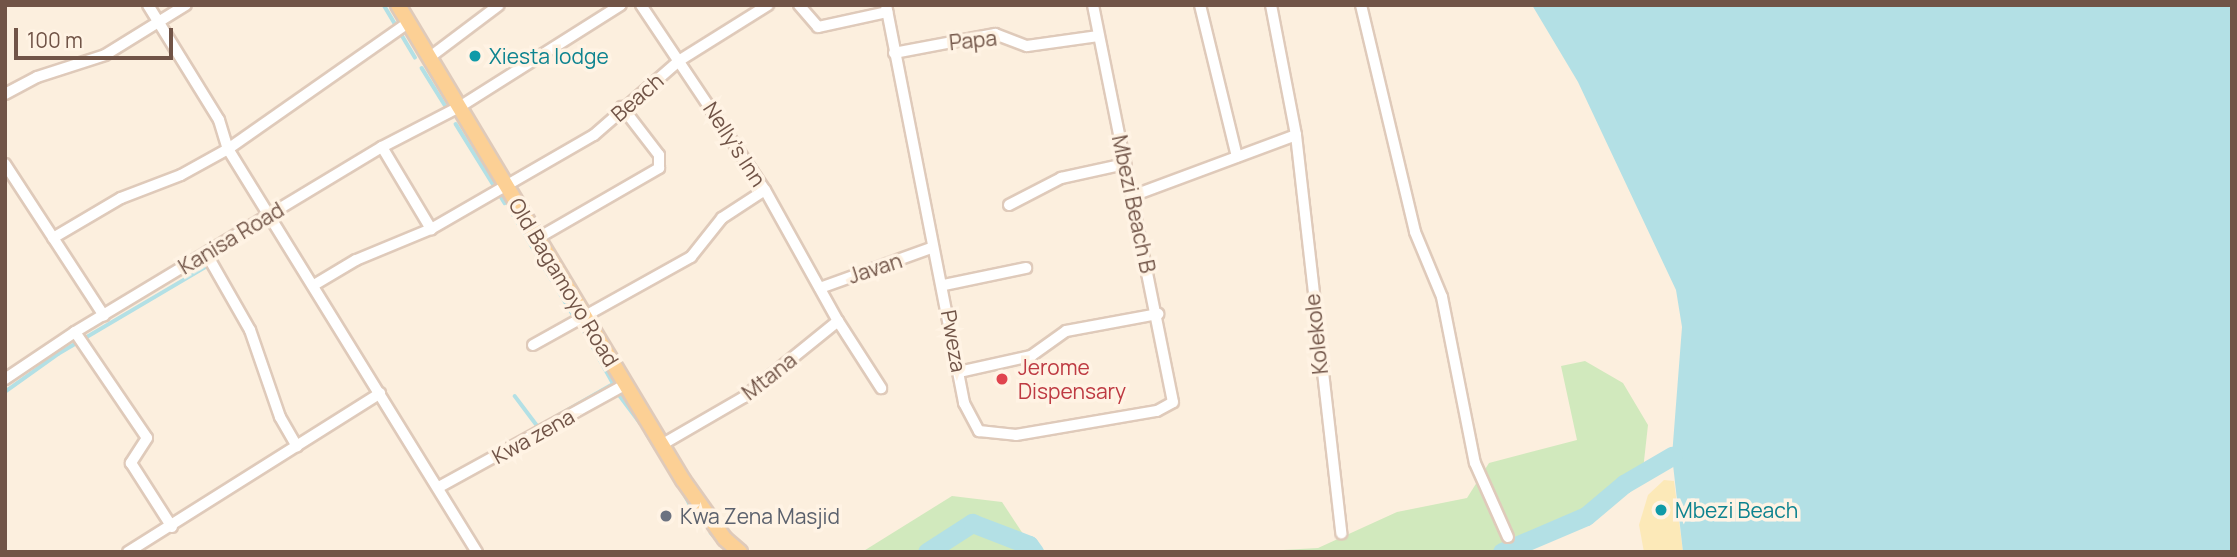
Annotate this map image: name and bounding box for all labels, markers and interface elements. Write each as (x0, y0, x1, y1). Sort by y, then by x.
scale bar (18, 14, 177, 58)
street label: Papa (948, 25, 998, 55)
text: 100 m (27, 26, 83, 54)
place label: Xiesta lodge (489, 43, 609, 69)
marker: Xiesta lodge (467, 48, 483, 64)
street label: Beach (606, 68, 668, 126)
street label: Nelly's Inn (698, 97, 772, 191)
street label: Mbezi Beach B (1107, 133, 1161, 275)
street label: Old Bagamoyo Road (504, 193, 624, 371)
street label: Kanisa Road (174, 197, 288, 279)
street label: Javan (845, 247, 905, 289)
street label: Kolekole (1299, 292, 1333, 376)
street label: Pweza (936, 308, 972, 374)
street label: Mtana (737, 347, 801, 405)
place label: Jerome Dispensary (1018, 354, 1126, 404)
marker: Jerome Dispensary (992, 369, 1012, 389)
street label: Kwa zena (487, 403, 579, 469)
place label: Mbezi Beach (1675, 497, 1798, 523)
marker: Mbezi Beach (1653, 502, 1669, 518)
place label: Kwa Zena Masjid (680, 503, 840, 529)
marker: Kwa Zena Masjid (658, 508, 674, 524)

